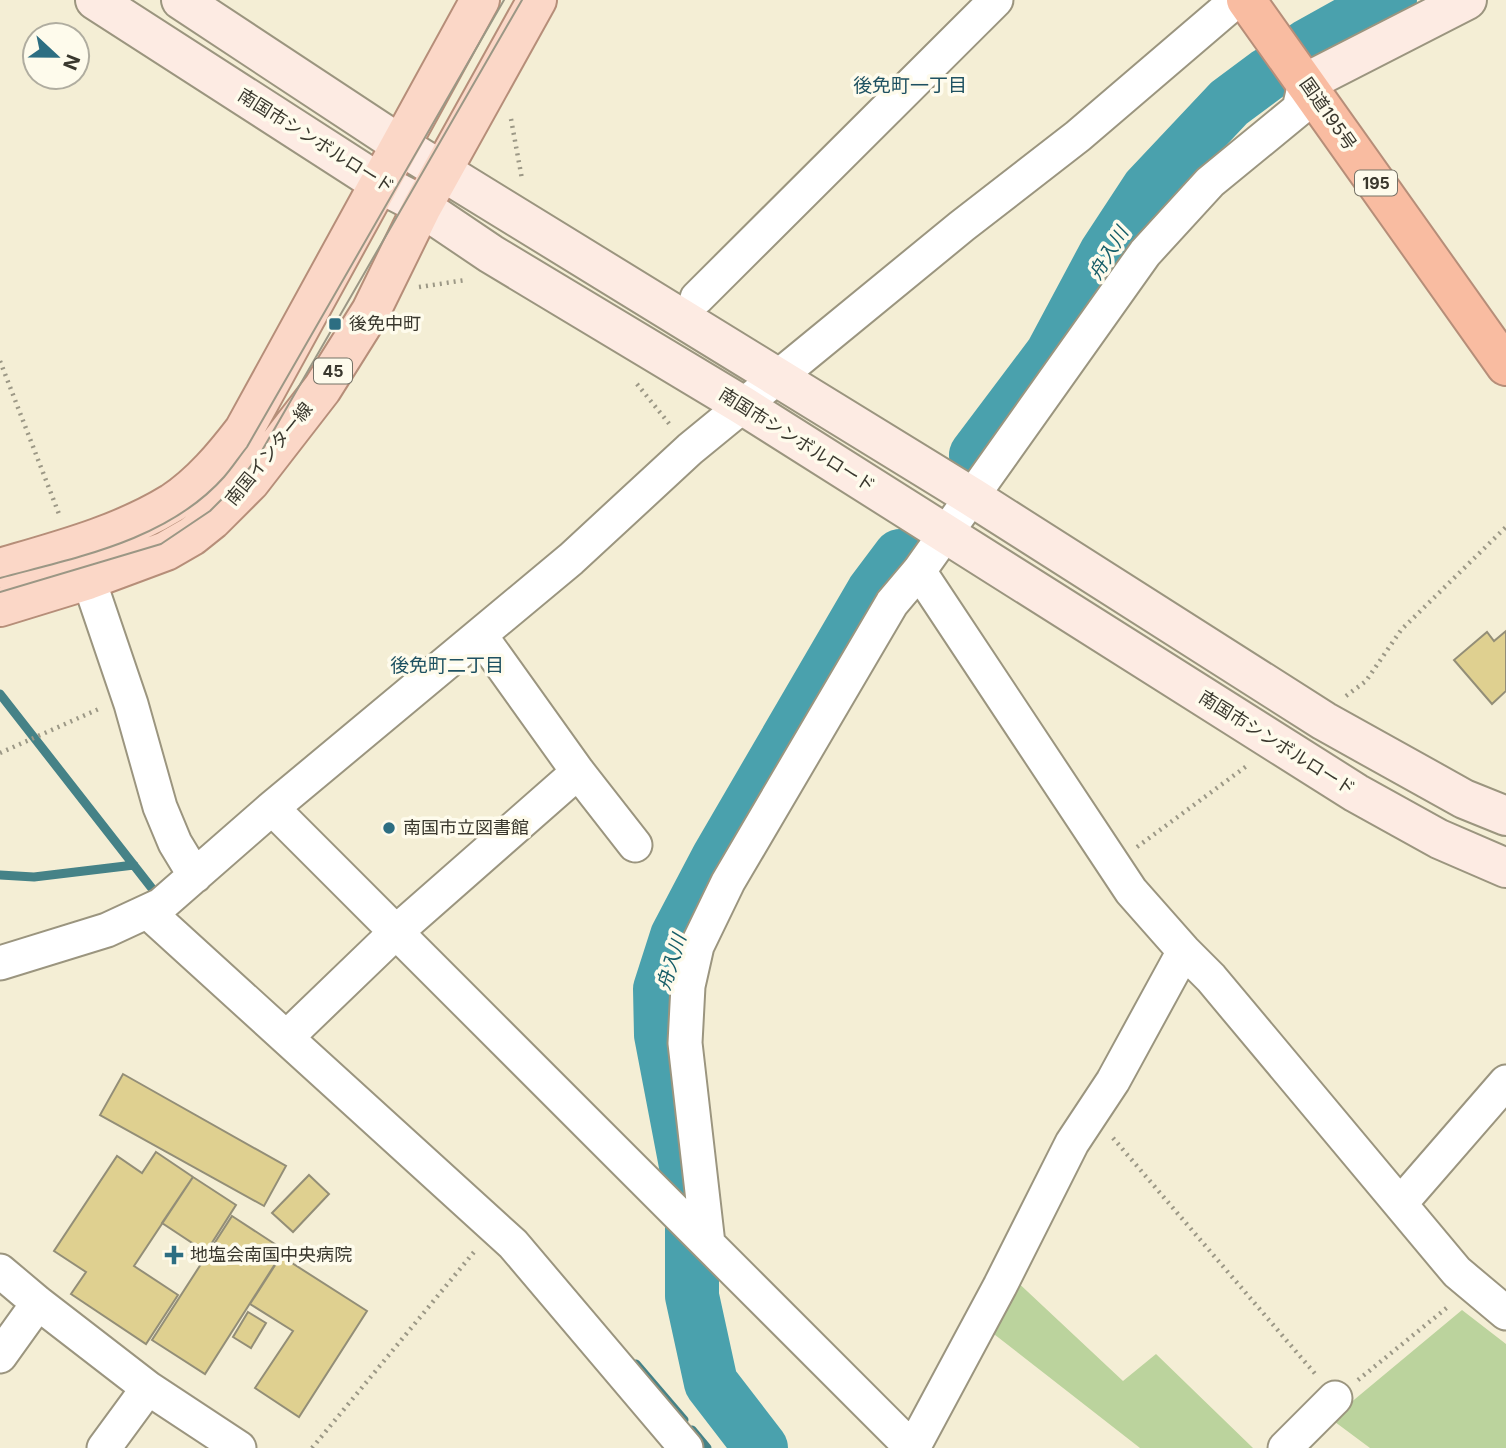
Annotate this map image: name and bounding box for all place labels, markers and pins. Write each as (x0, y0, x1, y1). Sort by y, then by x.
place label: 後免中町 (349, 313, 421, 334)
marker: 後免中町 (327, 316, 343, 332)
place label: 南国市立図書館 (403, 817, 529, 838)
marker: 南国市立図書館 (381, 820, 397, 836)
place label: 地塩会南国中央病院 (190, 1244, 352, 1265)
marker: 地塩会南国中央病院 (164, 1245, 184, 1265)

